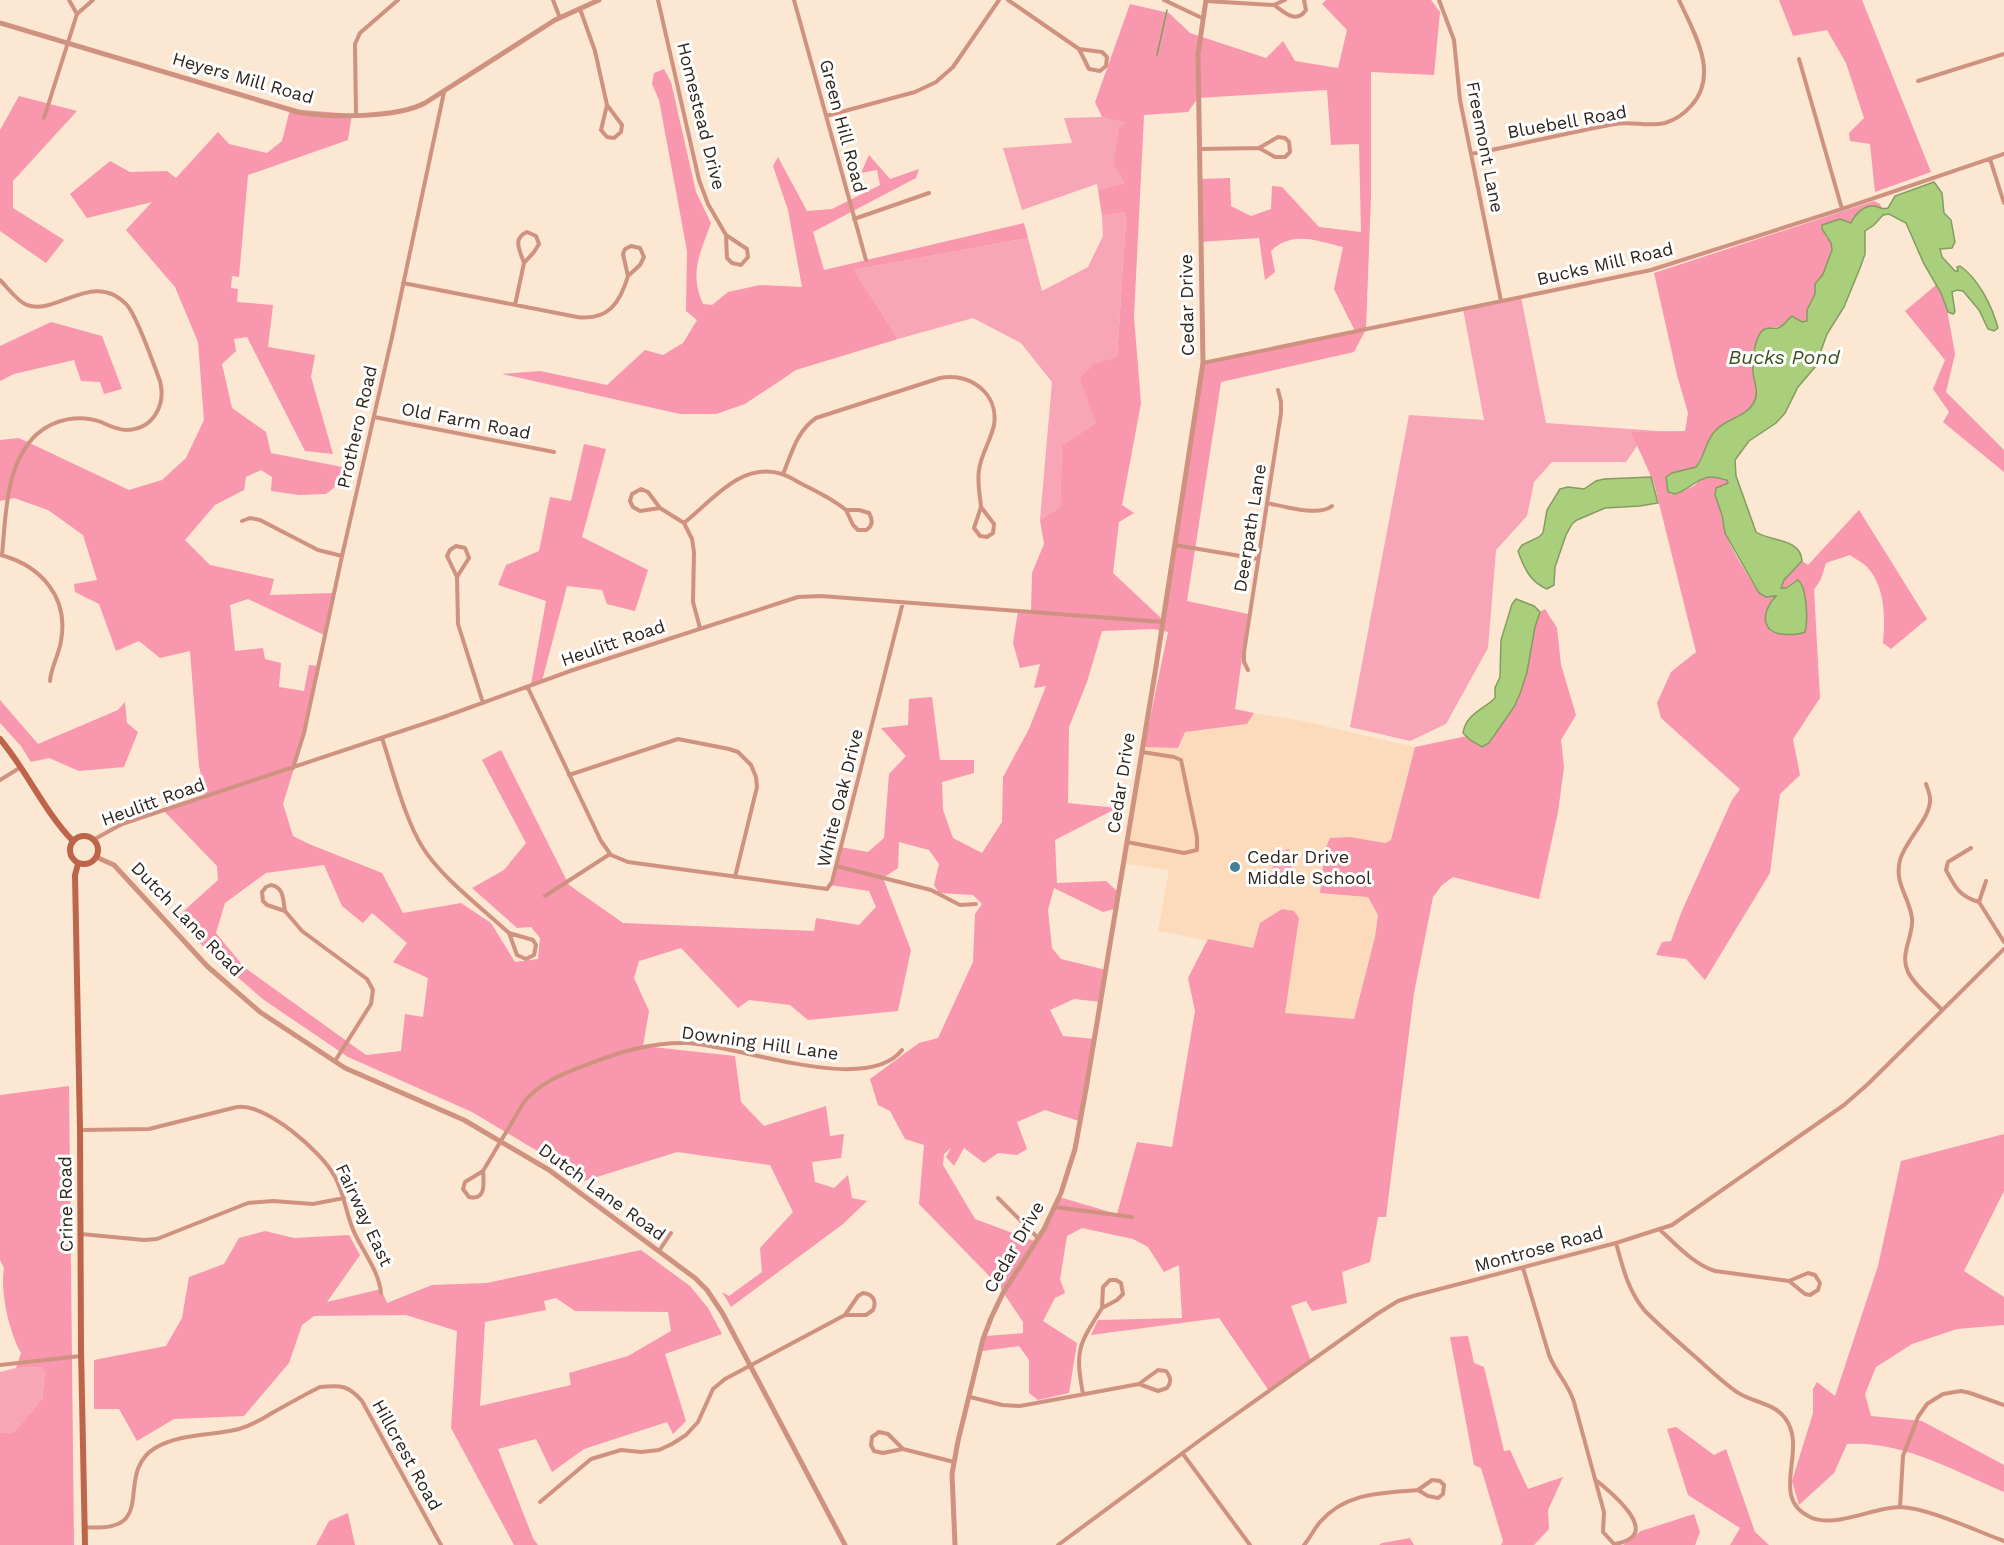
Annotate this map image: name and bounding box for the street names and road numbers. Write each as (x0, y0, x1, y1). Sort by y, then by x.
street label: Homestead Drive (673, 40, 730, 192)
street label: Heyers Mill Road (170, 47, 316, 108)
street label: Green Hill Road (816, 57, 871, 195)
street label: Freemont Lane (1462, 80, 1509, 214)
street label: Bluebell Road (1506, 101, 1628, 142)
street label: Bucks Mill Road (1535, 238, 1675, 289)
street label: Cedar Drive (1175, 254, 1198, 356)
street label: Prothero Road (332, 363, 381, 490)
street label: Old Farm Road (400, 398, 533, 443)
street label: Deerpath Lane (1229, 462, 1270, 594)
street label: Heulitt Road (558, 615, 668, 670)
street label: White Oak Drive (812, 727, 867, 869)
street label: Cedar Drive (1102, 731, 1139, 835)
street label: Heulitt Road (98, 773, 208, 830)
street label: Dutch Lane Road (127, 857, 248, 980)
street label: Downing Hill Lane (680, 1021, 840, 1064)
street label: Dutch Lane Road (535, 1139, 670, 1245)
street label: Crine Road (54, 1156, 77, 1252)
street label: Fairway East (332, 1160, 398, 1270)
street label: Cedar Drive (979, 1197, 1048, 1296)
street label: Montrose Road (1472, 1221, 1606, 1276)
street label: Hillcrest Road (368, 1396, 447, 1514)

